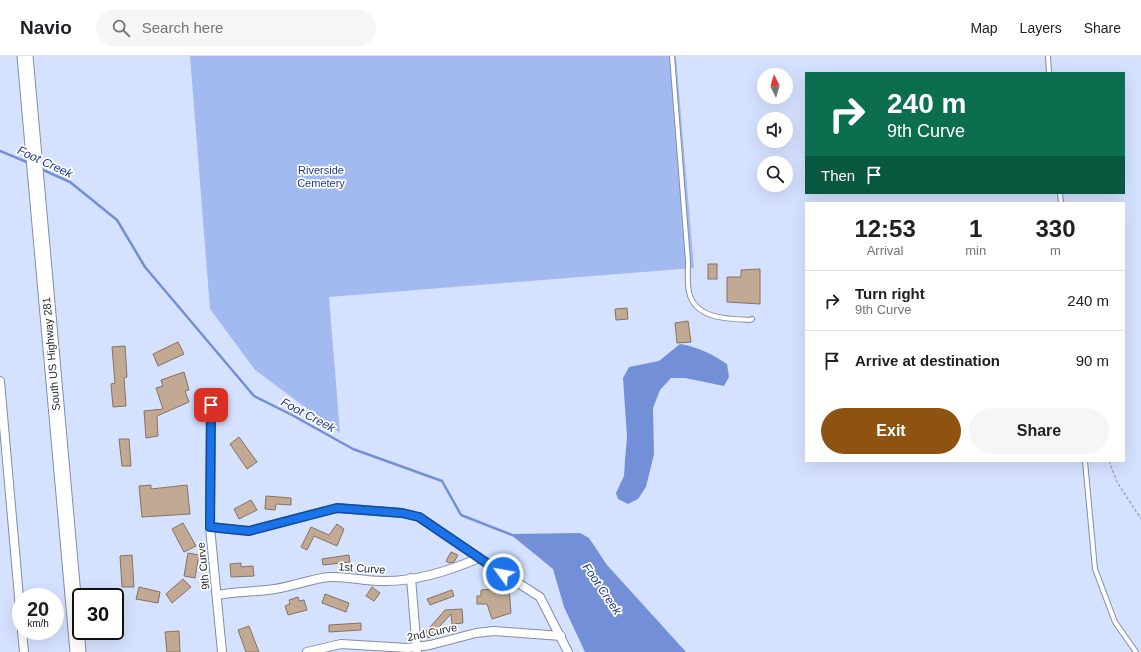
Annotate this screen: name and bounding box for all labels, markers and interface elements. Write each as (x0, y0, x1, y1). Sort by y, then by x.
search box (96, 10, 376, 46)
text: Navio (20, 17, 72, 38)
icon: search (110, 17, 132, 39)
text: Search here (142, 19, 223, 36)
text: Map (970, 20, 998, 36)
text: Layers (1020, 20, 1062, 36)
text: Share (1084, 20, 1121, 36)
north arrow (757, 68, 793, 104)
map controls (757, 68, 793, 192)
icon: right (821, 88, 873, 140)
text: 240 m (887, 88, 966, 119)
button: sound (757, 112, 793, 148)
text: 9th Curve (887, 121, 965, 141)
water label: Foot Creek (15, 143, 76, 181)
button: search (757, 156, 793, 192)
park label: Riverside Cemetery (297, 164, 345, 189)
icon: arrive (863, 164, 885, 186)
text: Then (821, 167, 855, 184)
text: 12:53 (854, 215, 916, 242)
text: 1 (969, 215, 982, 242)
text: 330 (1036, 215, 1076, 242)
text: Arrival (867, 243, 904, 258)
text: min (965, 243, 986, 258)
text: m (1050, 243, 1061, 258)
text: Turn right (855, 285, 925, 302)
icon: right (821, 290, 843, 312)
text: 240 m (1067, 292, 1109, 309)
street label: South US Highway 281 (40, 297, 62, 411)
text: 9th Curve (855, 302, 911, 317)
icon: arrive (821, 350, 843, 372)
text: Arrive at destination (855, 352, 1000, 369)
text: 90 m (1076, 352, 1109, 369)
pin (194, 388, 228, 422)
icon: arrive (200, 394, 222, 416)
water label: Foot Creek (279, 395, 338, 436)
button: Exit (821, 408, 961, 454)
button: Share (969, 408, 1109, 454)
street label: 9th Curve (195, 542, 211, 590)
position arrow (482, 553, 524, 595)
street label: 1st Curve (338, 560, 386, 576)
water label: Foot Creek (580, 560, 625, 618)
speed limit sign: 30 (72, 588, 124, 640)
text: 20 (27, 598, 49, 620)
text: km/h (27, 618, 49, 629)
street label: 2nd Curve (406, 621, 458, 643)

